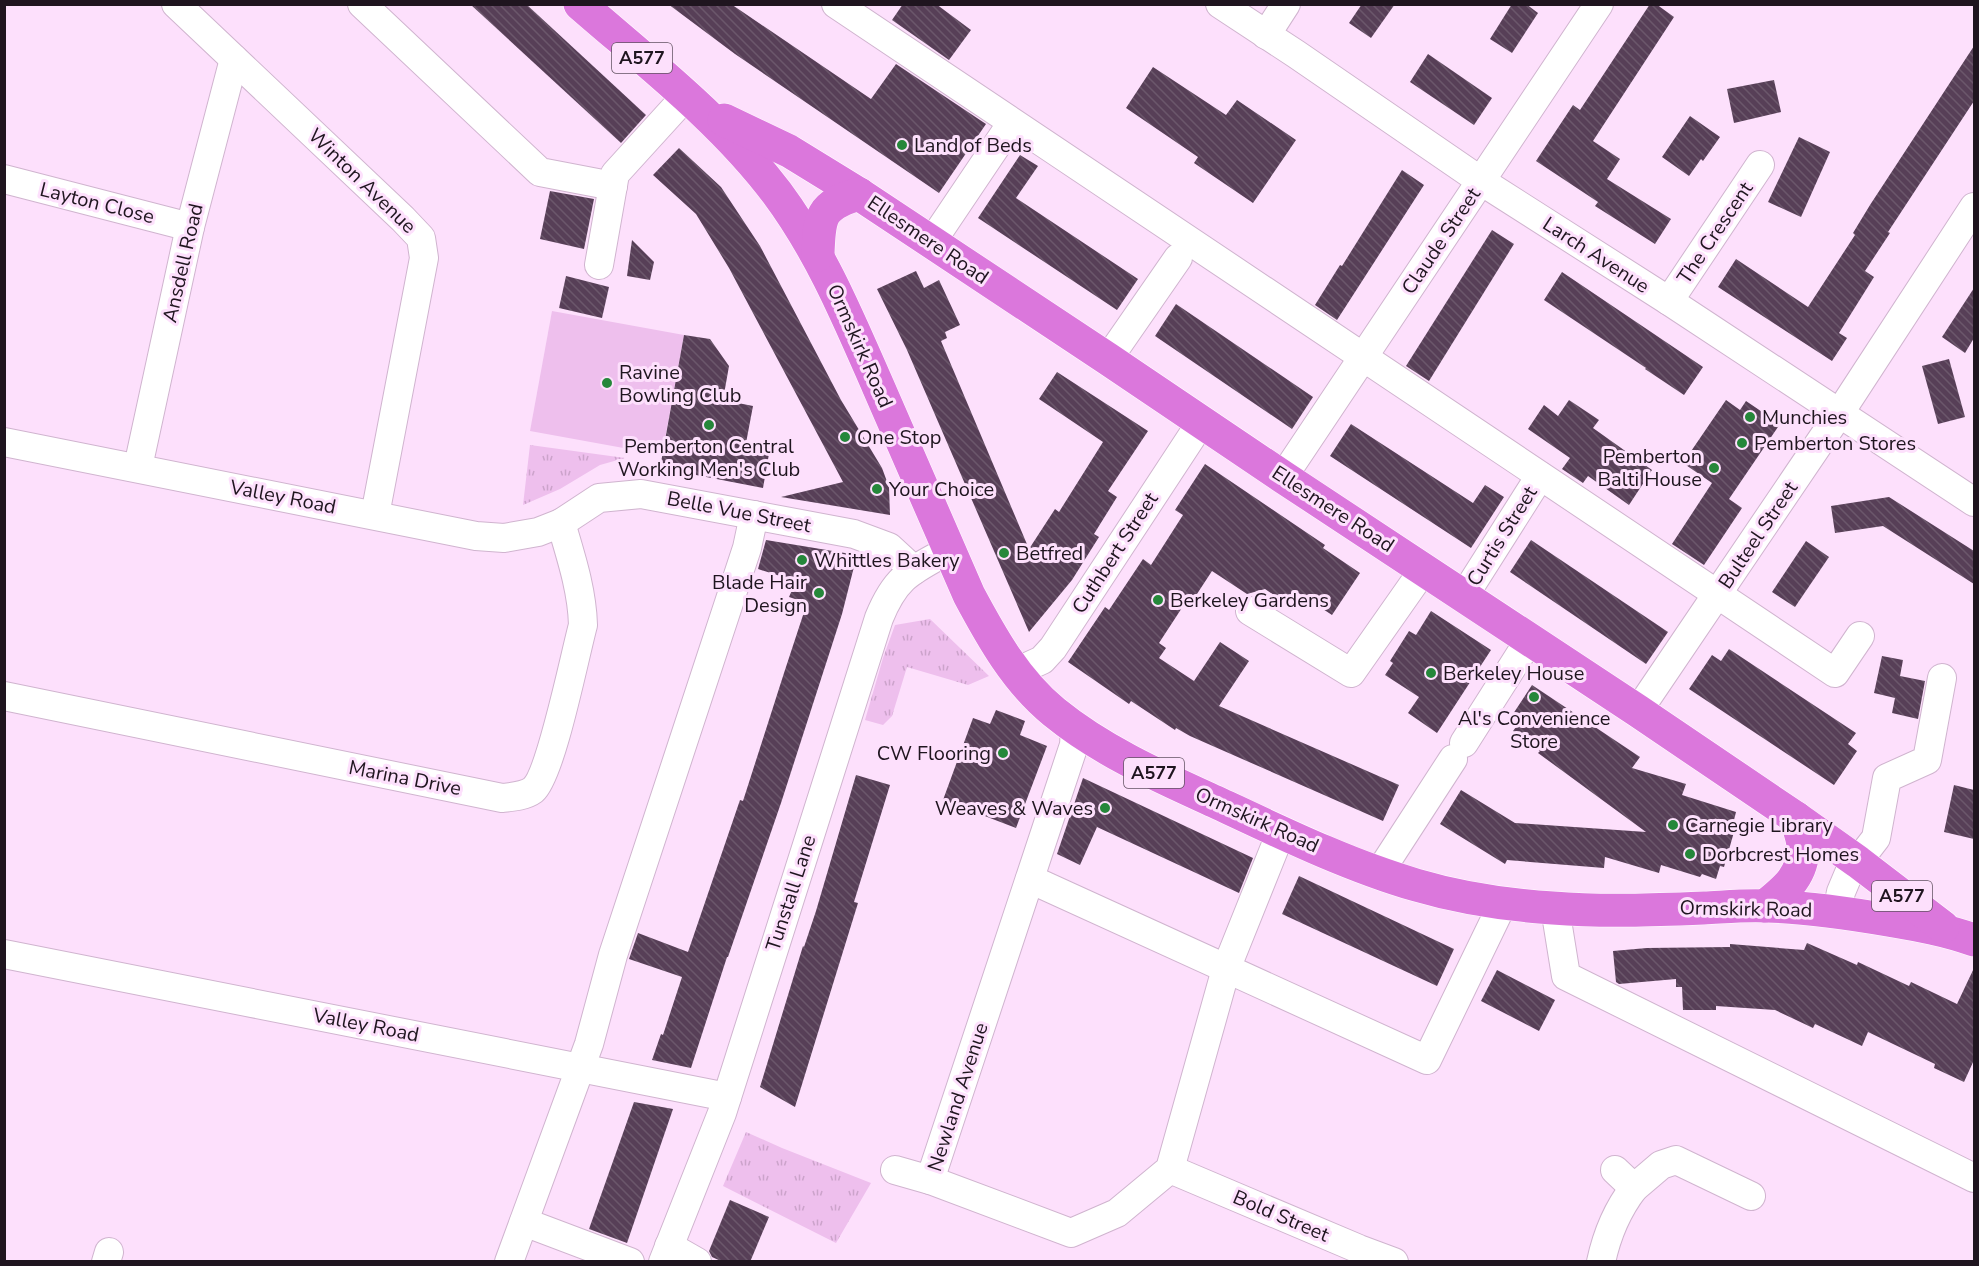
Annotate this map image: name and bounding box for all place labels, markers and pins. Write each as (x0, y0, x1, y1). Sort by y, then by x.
place label: Land of Beds (914, 132, 1032, 159)
marker: Land of Beds (895, 138, 909, 152)
place label: Ravine Bowling Club (619, 359, 741, 409)
marker: Ravine Bowling Club (600, 376, 614, 390)
place label: Munchies (1762, 404, 1847, 431)
marker: Munchies (1743, 410, 1757, 424)
marker: Pemberton Central Working Men's Club (702, 418, 716, 432)
place label: One Stop (857, 424, 941, 451)
marker: One Stop (838, 430, 852, 444)
place label: Pemberton Stores (1754, 430, 1916, 457)
place label: Pemberton Central Working Men's Club (618, 433, 800, 483)
marker: Pemberton Stores (1735, 436, 1749, 450)
place label: Pemberton Balti House (1598, 443, 1702, 493)
marker: Pemberton Balti House (1707, 461, 1721, 475)
place label: Your Choice (888, 476, 994, 503)
marker: Your Choice (870, 482, 884, 496)
place label: Betfred (1016, 540, 1083, 567)
marker: Betfred (997, 546, 1011, 560)
place label: Whittles Bakery (814, 547, 960, 574)
marker: Whittles Bakery (795, 553, 809, 567)
place label: Blade Hair Design (712, 569, 807, 619)
marker: Blade Hair Design (812, 586, 826, 600)
place label: Berkeley Gardens (1170, 587, 1329, 614)
marker: Berkeley Gardens (1151, 593, 1165, 607)
place label: Berkeley House (1443, 660, 1584, 687)
marker: Berkeley House (1424, 666, 1438, 680)
marker: Al's Convenience Store (1527, 690, 1541, 704)
place label: Al's Convenience Store (1458, 705, 1610, 755)
place label: CW Flooring (877, 740, 991, 767)
marker: CW Flooring (996, 746, 1010, 760)
place label: Weaves & Waves (935, 795, 1093, 822)
marker: Weaves & Waves (1098, 801, 1112, 815)
place label: Carnegie Library (1685, 812, 1834, 839)
marker: Carnegie Library (1666, 818, 1680, 832)
place label: Dorbcrest Homes (1702, 841, 1859, 868)
marker: Dorbcrest Homes (1683, 847, 1697, 861)

